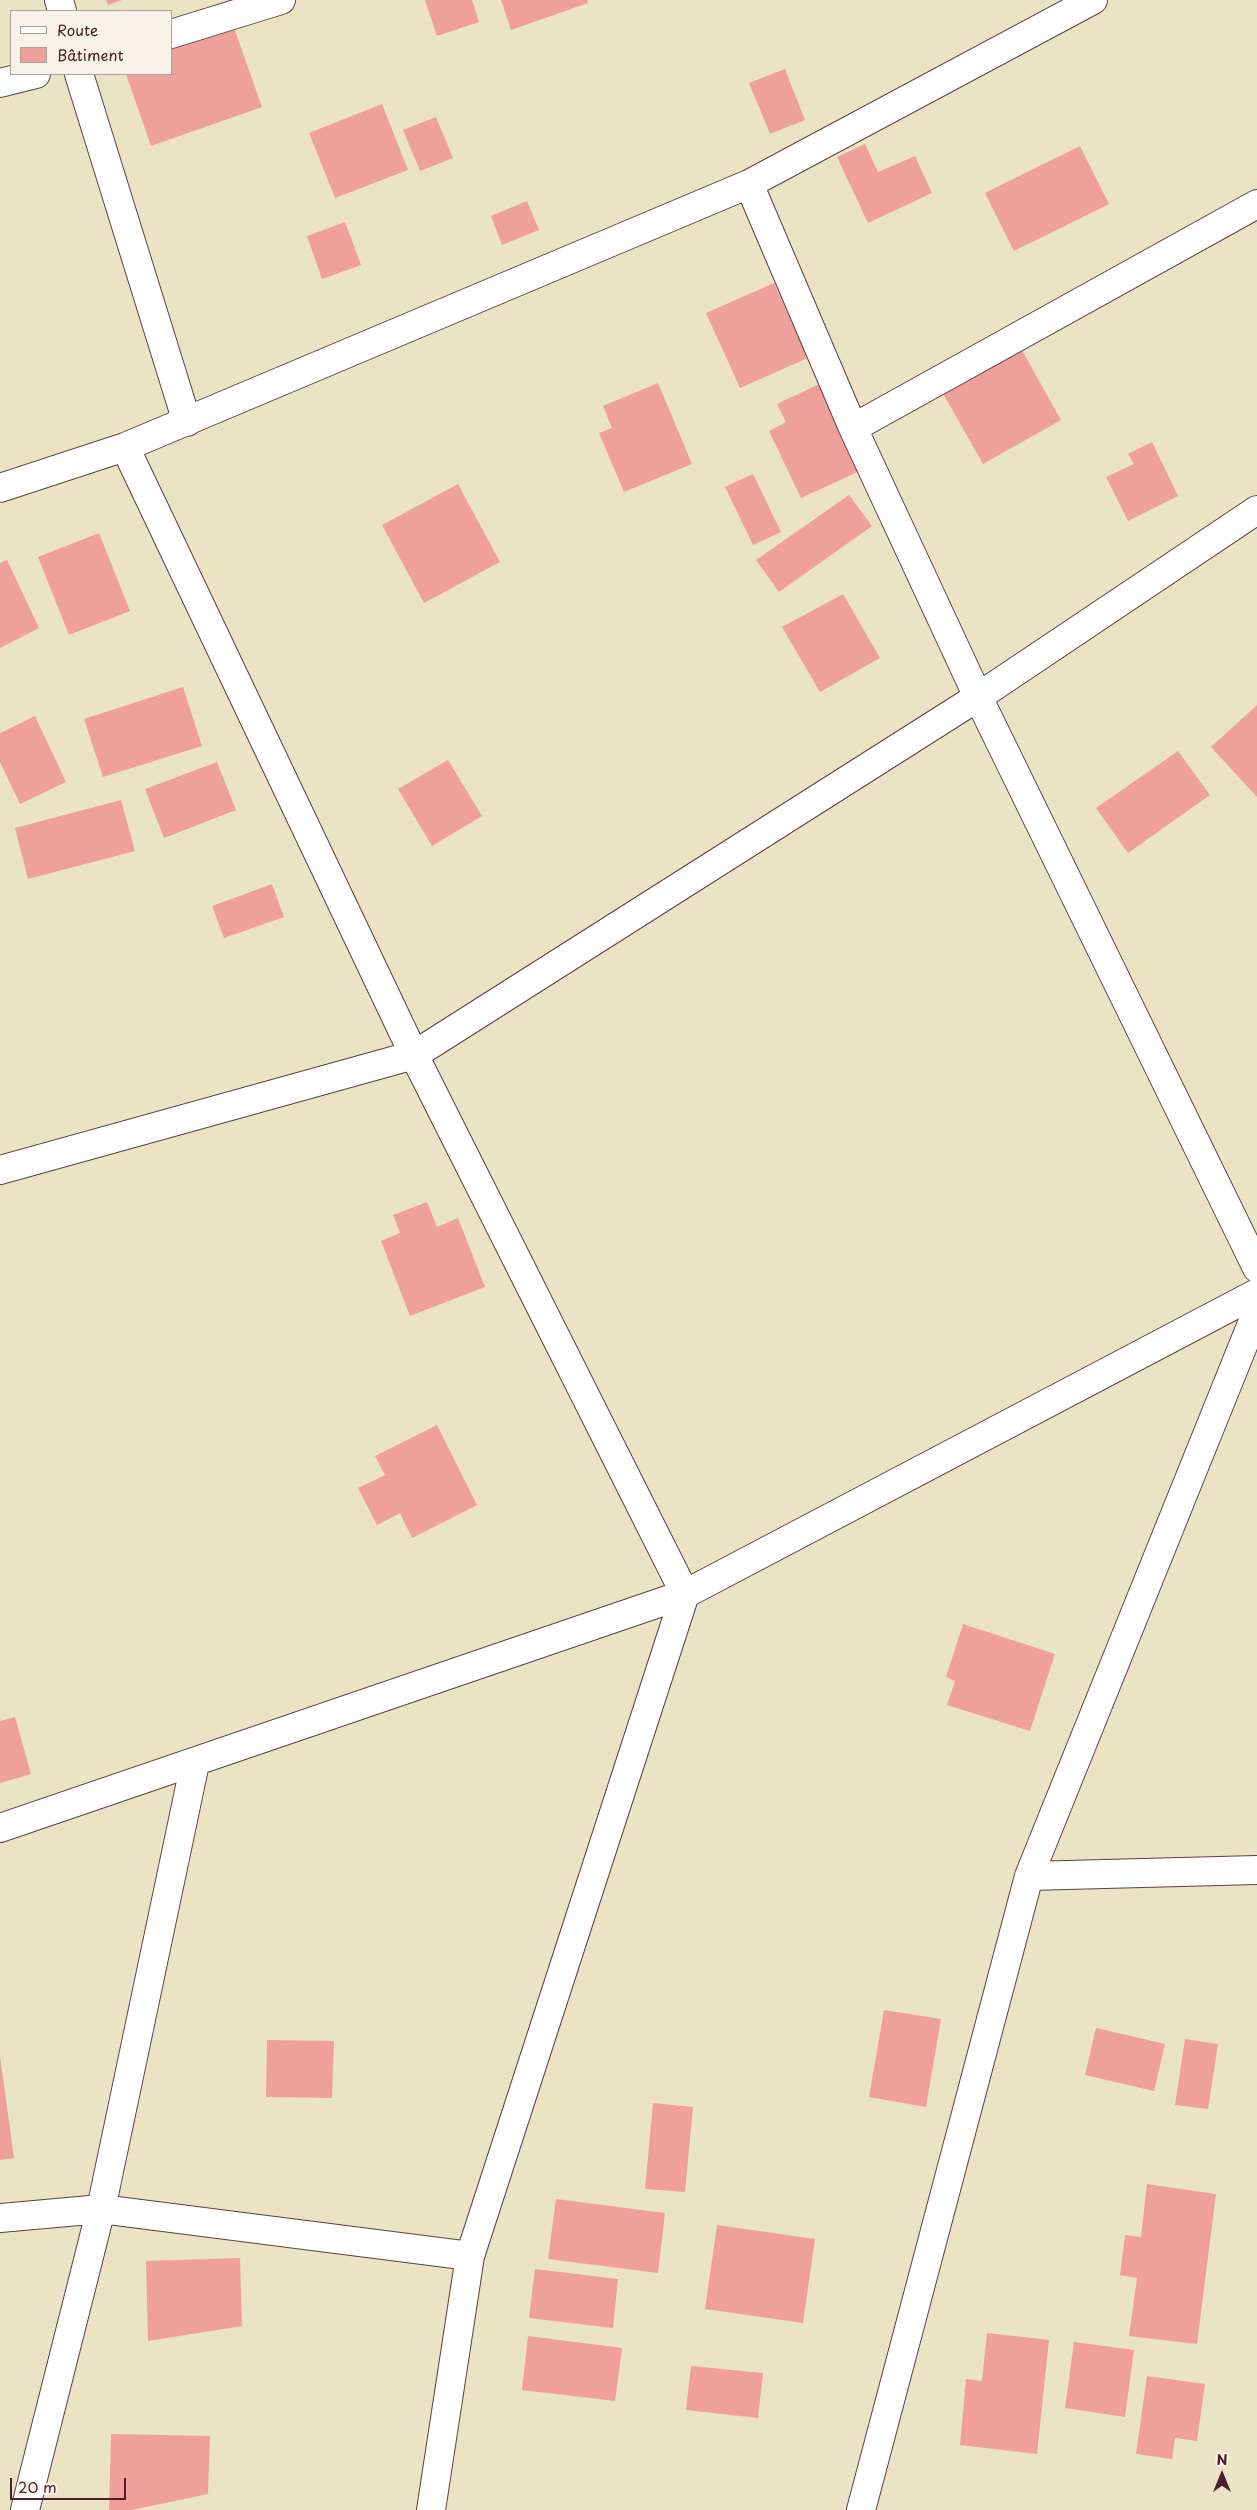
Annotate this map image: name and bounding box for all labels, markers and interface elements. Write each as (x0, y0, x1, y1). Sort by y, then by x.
legend (10, 10, 172, 75)
text: Route (57, 18, 98, 41)
text: Bâtiment (57, 43, 124, 66)
text: N (1216, 2449, 1228, 2470)
north arrow (1197, 2450, 1247, 2500)
scale bar (12, 2468, 129, 2500)
text: 20 m (18, 2475, 57, 2498)

